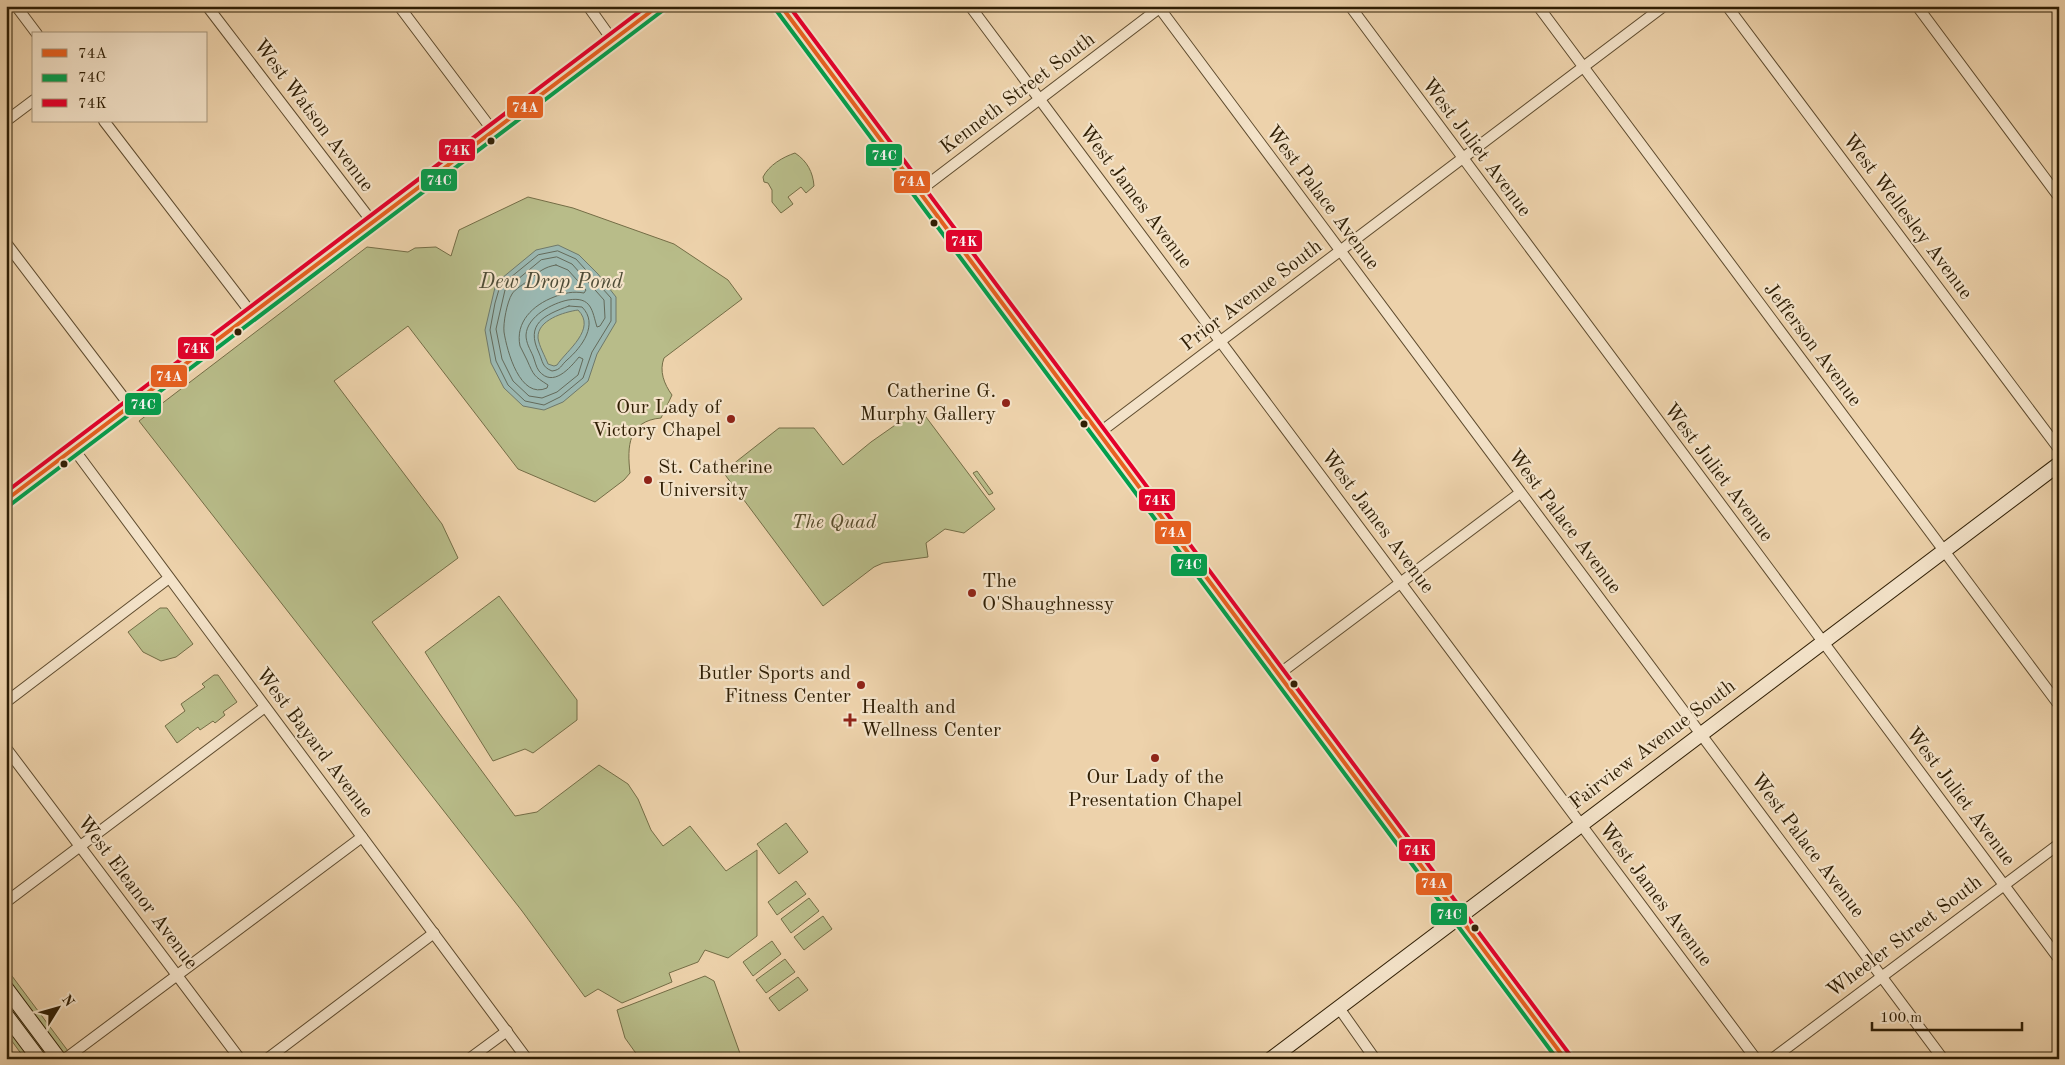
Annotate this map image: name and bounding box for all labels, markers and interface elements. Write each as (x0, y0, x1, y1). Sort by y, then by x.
street label: Kenneth Street South (937, 29, 1099, 159)
legend (32, 32, 208, 122)
street label: West Watson Avenue (249, 36, 377, 196)
text: 74A (78, 47, 107, 62)
text: 74C (78, 71, 105, 86)
street label: West Juliet Avenue (1418, 75, 1534, 221)
line badge: 74A (506, 95, 544, 119)
text: 74K (78, 97, 107, 112)
text: 74A (512, 101, 539, 115)
street label: West James Avenue (1075, 122, 1195, 272)
street label: West Palace Avenue (1261, 122, 1383, 274)
street label: West Wellesley Avenue (1838, 130, 1976, 304)
unlabelled marker (486, 136, 496, 146)
line badge: 74K (438, 138, 476, 162)
line badge: 74C (865, 143, 903, 167)
text: 74K (443, 144, 471, 158)
text: 74C (871, 149, 897, 163)
line badge: 74C (420, 168, 458, 192)
line badge: 74A (893, 170, 931, 194)
text: 74C (426, 174, 452, 188)
text: 74A (899, 175, 926, 189)
unlabelled marker (929, 218, 939, 228)
line badge: 74K (945, 229, 983, 253)
text: 74K (950, 235, 978, 249)
street label: Prior Avenue South (1178, 237, 1326, 355)
water label: Dew Drop Pond (478, 272, 624, 293)
street label: Jefferson Avenue (1759, 279, 1865, 411)
unlabelled marker (233, 327, 243, 337)
line badge: 74K (177, 336, 215, 360)
text: 74K (182, 342, 210, 356)
line badge: 74A (150, 364, 188, 388)
text: 74A (156, 370, 183, 384)
place label: Catherine G. Murphy Gallery (860, 382, 996, 425)
line badge: 74C (124, 392, 162, 416)
marker: Catherine G. Murphy Gallery (1000, 397, 1012, 409)
text: 74C (130, 398, 156, 412)
place label: Our Lady of Victory Chapel (592, 398, 722, 441)
street label: West Juliet Avenue (1660, 400, 1776, 546)
marker: Our Lady of Victory Chapel (725, 413, 737, 425)
unlabelled marker (1079, 419, 1089, 429)
street label: West Palace Avenue (1503, 446, 1625, 598)
street label: West James Avenue (1317, 447, 1437, 597)
place label: St. Catherine University (658, 458, 773, 501)
unlabelled marker (59, 459, 69, 469)
marker: St. Catherine University (642, 474, 654, 486)
line badge: 74K (1138, 488, 1176, 512)
text: 74K (1143, 494, 1171, 508)
park label: The Quad (792, 513, 877, 533)
line badge: 74A (1154, 520, 1192, 545)
text: 74A (1160, 526, 1187, 540)
line badge: 74C (1170, 553, 1208, 577)
text: 74C (1176, 558, 1202, 572)
place label: The O'Shaughnessy (982, 572, 1115, 615)
marker: The O'Shaughnessy (966, 587, 978, 599)
place label: Butler Sports and Fitness Center (698, 664, 851, 707)
street label: West Bayard Avenue (252, 665, 376, 821)
street label: Fairview Avenue South (1566, 676, 1740, 814)
marker: Butler Sports and Fitness Center (855, 679, 867, 691)
unlabelled marker (1289, 679, 1299, 689)
place label: Health and Wellness Center (861, 698, 1001, 741)
marker: Health and Wellness Center (843, 713, 857, 727)
street label: West Juliet Avenue (1902, 724, 2018, 870)
marker: Our Lady of the Presentation Chapel (1149, 752, 1161, 764)
place label: Our Lady of the Presentation Chapel (1068, 768, 1242, 811)
street label: West Palace Avenue (1746, 770, 1868, 922)
street label: West Eleanor Avenue (73, 813, 201, 973)
street label: West James Avenue (1595, 820, 1715, 970)
line badge: 74K (1398, 838, 1436, 862)
text: 74K (1403, 844, 1431, 858)
line badge: 74A (1415, 872, 1453, 896)
street label: Wheeler Street South (1824, 872, 1986, 1002)
text: 74A (1421, 877, 1448, 891)
line badge: 74C (1430, 902, 1468, 926)
text: 74C (1436, 908, 1462, 922)
unlabelled marker (1470, 923, 1480, 933)
north arrow (32, 982, 82, 1032)
text: N (59, 992, 77, 1010)
scale bar (1872, 1000, 2022, 1032)
text: 100 m (1880, 1011, 1922, 1026)

